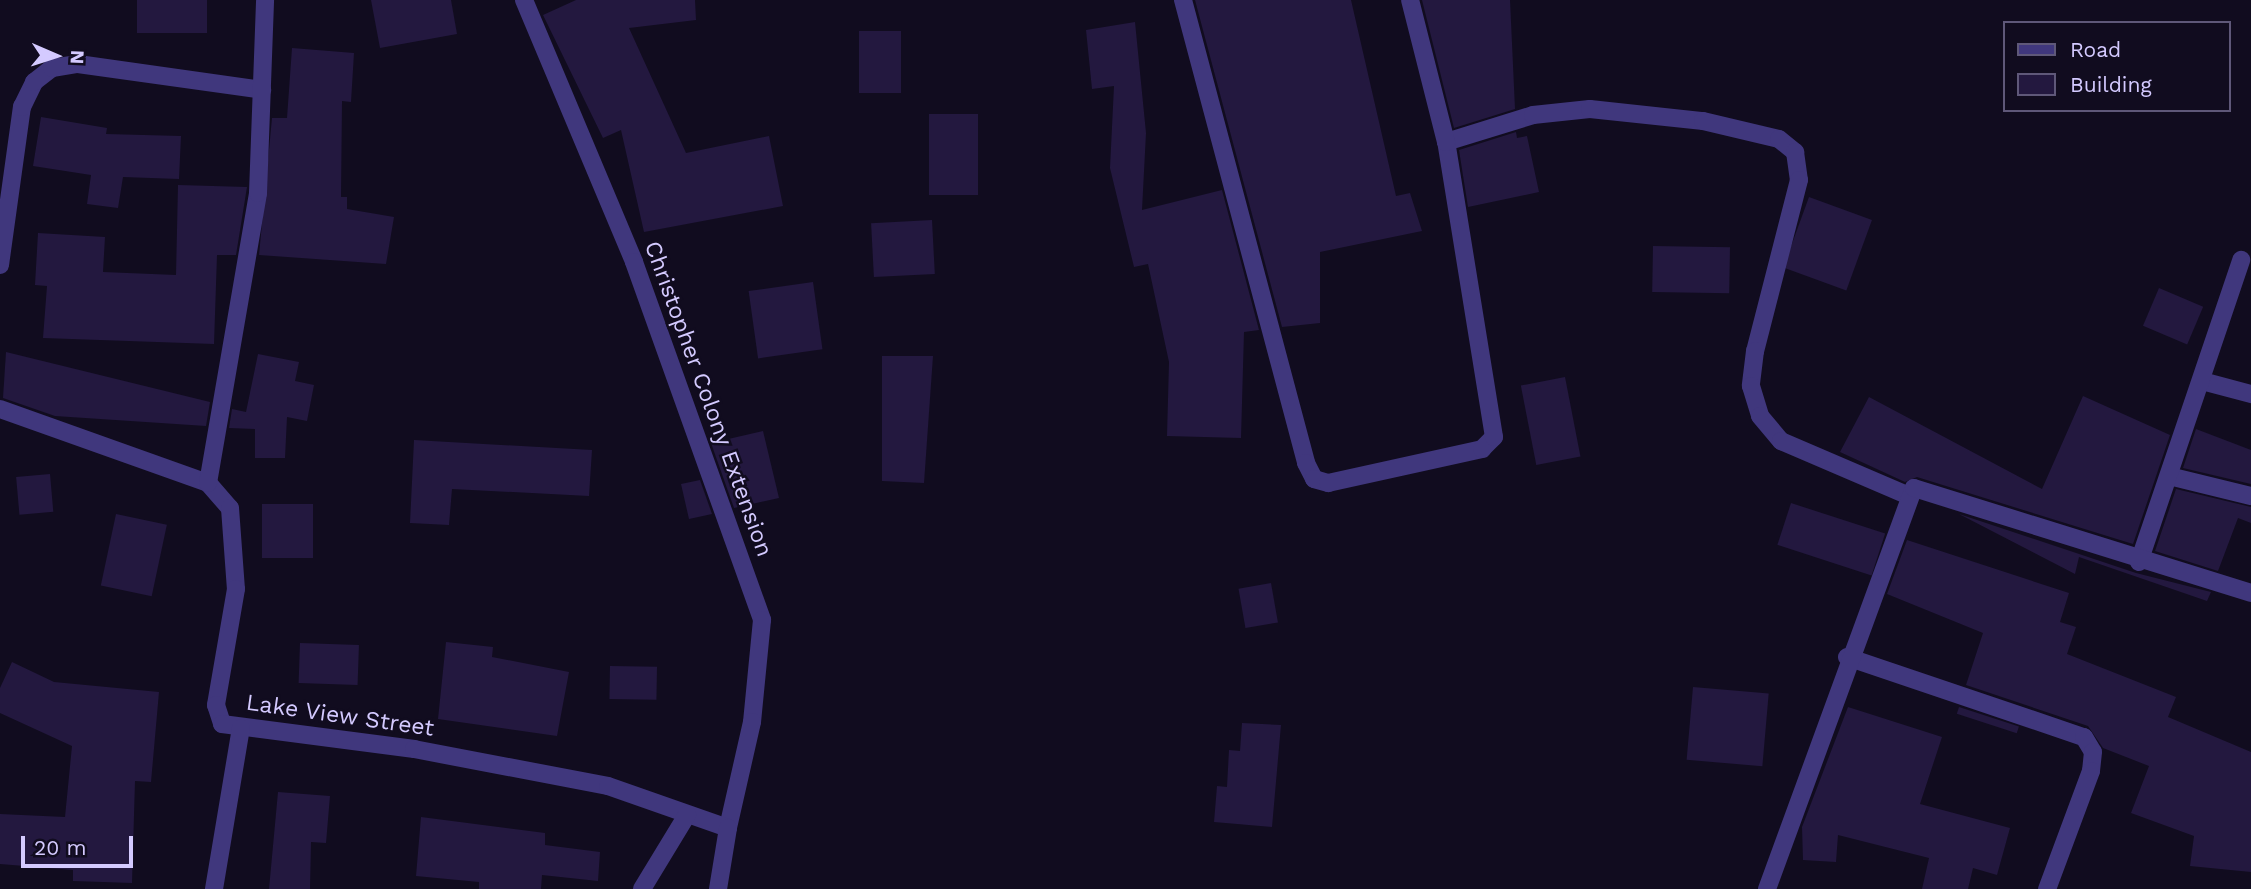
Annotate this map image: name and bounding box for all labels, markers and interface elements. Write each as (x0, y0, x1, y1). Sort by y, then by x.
north arrow (21, 21, 91, 91)
legend (2002, 21, 2230, 112)
text: Road (2070, 37, 2121, 62)
text: N (66, 49, 89, 65)
text: Building (2070, 72, 2152, 97)
street label: Christopher Colony Extension (638, 237, 778, 561)
street label: Lake View Street (244, 689, 436, 743)
scale bar (24, 822, 136, 866)
text: 20 m (34, 835, 86, 860)

